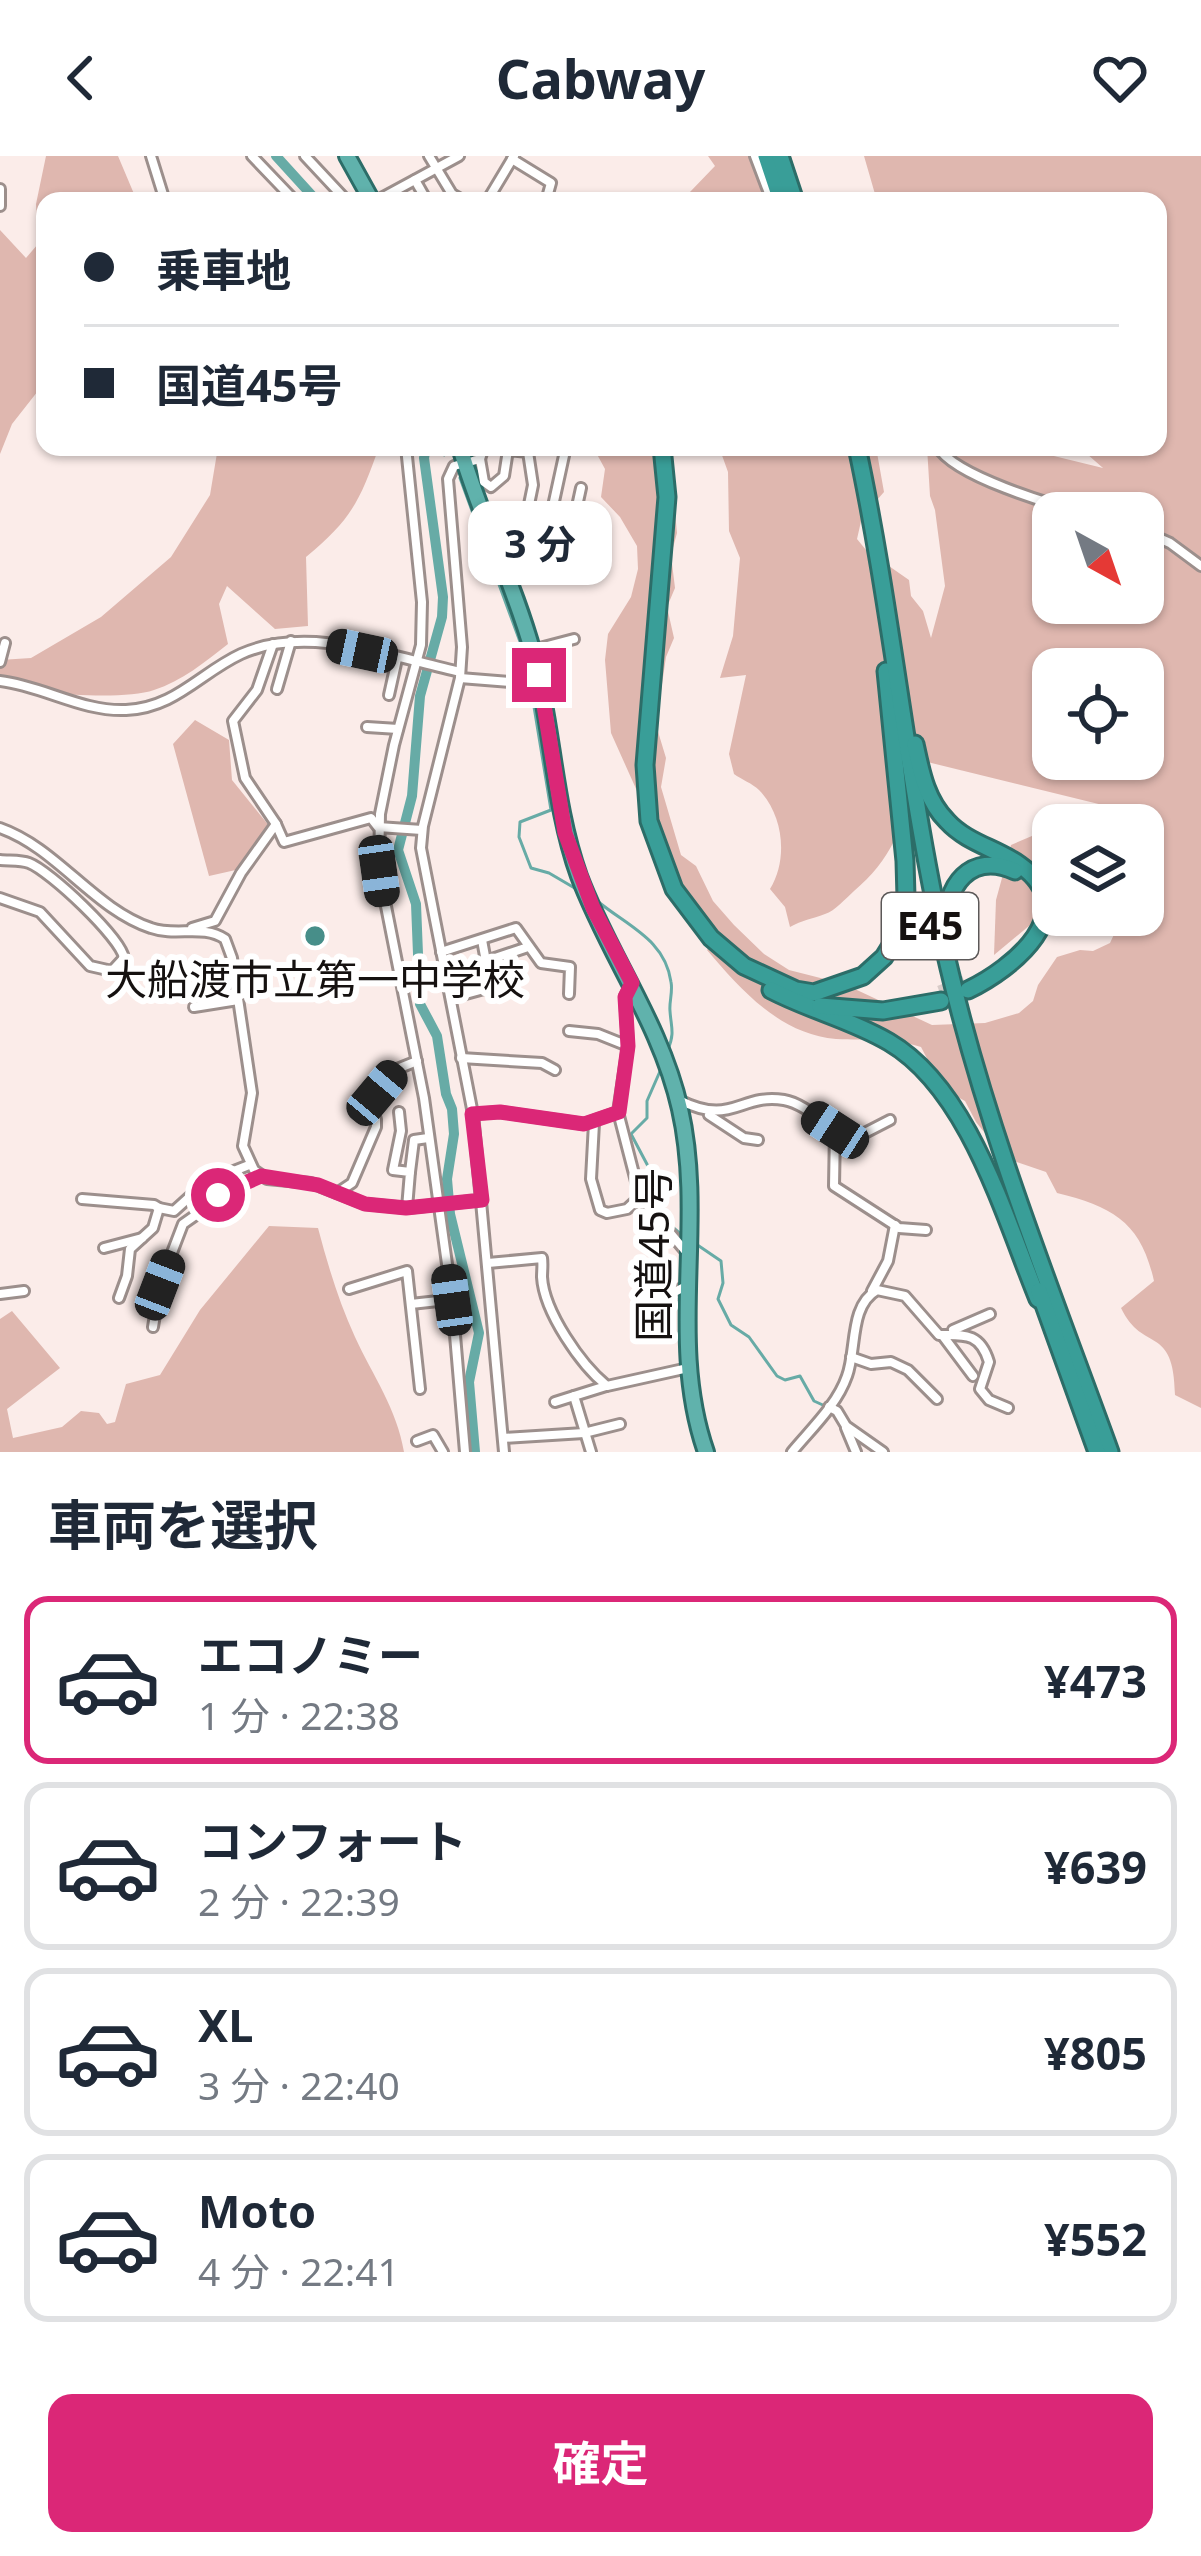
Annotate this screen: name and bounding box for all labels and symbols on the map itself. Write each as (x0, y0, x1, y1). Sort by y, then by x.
north arrow (1032, 492, 1164, 624)
callout: 3 分 (467, 501, 611, 585)
car (323, 626, 401, 676)
route end (512, 648, 566, 702)
car (356, 833, 402, 909)
road number: E45 (882, 893, 978, 959)
marker: 大船渡市立第一中学校 (302, 923, 328, 949)
place label: 大船渡市立第一中学校 (105, 950, 525, 1007)
car (340, 1054, 414, 1132)
car (795, 1095, 875, 1165)
route start (191, 1168, 245, 1222)
street label: 国道45号 (624, 1168, 681, 1342)
car (130, 1245, 190, 1325)
car (429, 1262, 475, 1338)

